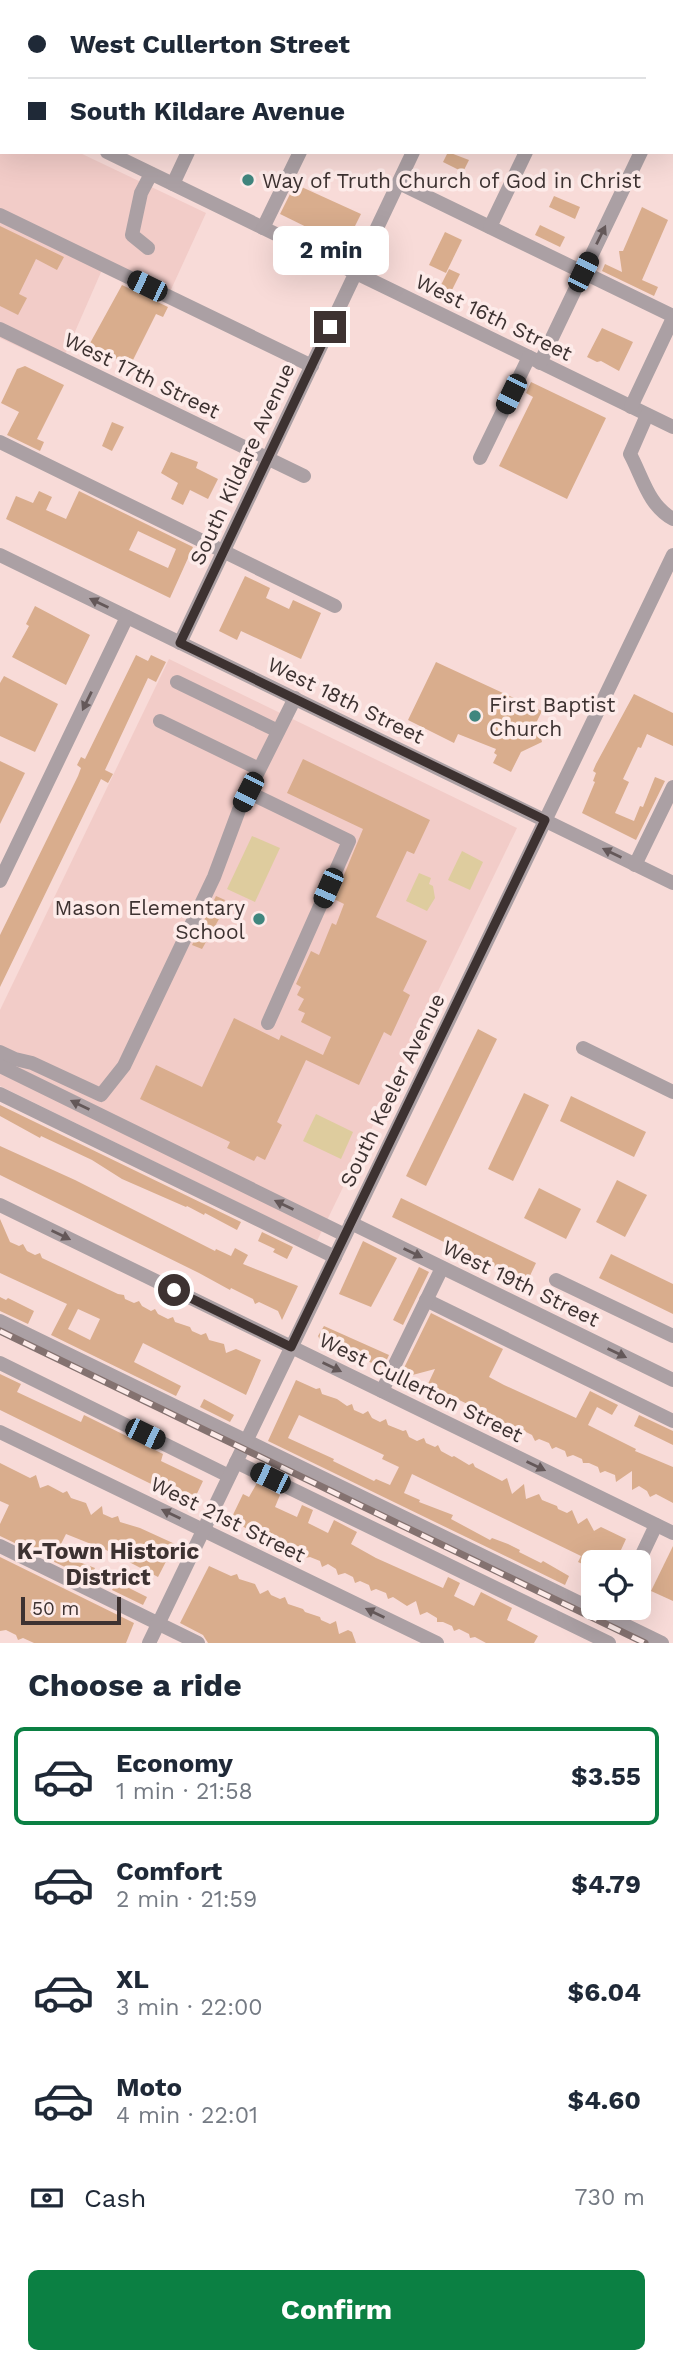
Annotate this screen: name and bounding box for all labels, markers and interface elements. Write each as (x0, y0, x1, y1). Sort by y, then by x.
text: West Cullerton Street (70, 29, 350, 59)
text: South Kildare Avenue (70, 96, 345, 126)
place label: Way of Truth Church of God in Christ (262, 168, 641, 193)
marker: Way of Truth Church of God in Christ (240, 172, 256, 188)
one-way arrow (595, 225, 607, 245)
callout: 2 min (272, 226, 388, 274)
text: 2 min (300, 237, 362, 264)
car (565, 249, 602, 295)
car (124, 267, 171, 305)
street label: West 16th Street (412, 268, 577, 366)
route end (314, 311, 346, 343)
street label: West 17th Street (60, 326, 224, 424)
street label: South Kildare Avenue (184, 359, 300, 569)
car (493, 371, 530, 417)
one-way arrow (89, 598, 109, 609)
street label: West 18th Street (263, 651, 429, 749)
one-way arrow (81, 691, 92, 711)
place label: First Baptist Church (489, 692, 616, 741)
marker: First Baptist Church (467, 708, 483, 724)
car (230, 769, 267, 815)
one-way arrow (602, 847, 622, 859)
car (310, 865, 347, 911)
place label: Mason Elementary School (54, 895, 246, 944)
marker: Mason Elementary School (251, 911, 267, 927)
street label: South Keeler Avenue (334, 989, 450, 1191)
one-way arrow (70, 1099, 90, 1110)
one-way arrow (274, 1200, 294, 1211)
one-way arrow (51, 1229, 71, 1241)
street label: West 19th Street (438, 1234, 604, 1332)
one-way arrow (403, 1247, 423, 1259)
route start (158, 1274, 190, 1306)
street label: West Cullerton Street (315, 1327, 527, 1447)
one-way arrow (607, 1347, 627, 1358)
one-way arrow (322, 1361, 342, 1373)
car (122, 1415, 169, 1453)
car (247, 1459, 294, 1497)
one-way arrow (526, 1461, 546, 1472)
street label: West 21st Street (146, 1471, 310, 1567)
one-way arrow (161, 1509, 181, 1520)
district label: K-Town Historic District (17, 1538, 199, 1591)
map controls (581, 1550, 651, 1620)
button: locate (581, 1550, 651, 1620)
scale bar (21, 1594, 121, 1626)
text: 50 m (32, 1597, 79, 1620)
one-way arrow (365, 1608, 385, 1619)
text: Choose a ride (28, 1666, 242, 1704)
icon: car (32, 1745, 95, 1808)
text: Economy (116, 1748, 233, 1778)
text: $3.55 (571, 1761, 641, 1791)
text: 1 min · 21:58 (116, 1778, 253, 1805)
icon: car (32, 1853, 95, 1916)
text: Comfort (116, 1856, 222, 1886)
text: $4.79 (571, 1869, 641, 1899)
text: 2 min · 21:59 (116, 1886, 257, 1913)
icon: car (32, 1961, 95, 2024)
text: XL (116, 1964, 149, 1994)
text: $6.04 (567, 1977, 641, 2007)
text: 3 min · 22:00 (116, 1994, 263, 2021)
icon: car (32, 2069, 95, 2132)
text: Moto (116, 2072, 182, 2102)
text: $4.60 (568, 2085, 641, 2115)
text: 4 min · 22:01 (116, 2102, 258, 2129)
icon: cash (28, 2179, 66, 2217)
text: Cash (84, 2183, 146, 2213)
text: 730 m (575, 2184, 645, 2211)
button: Confirm (28, 2270, 645, 2350)

